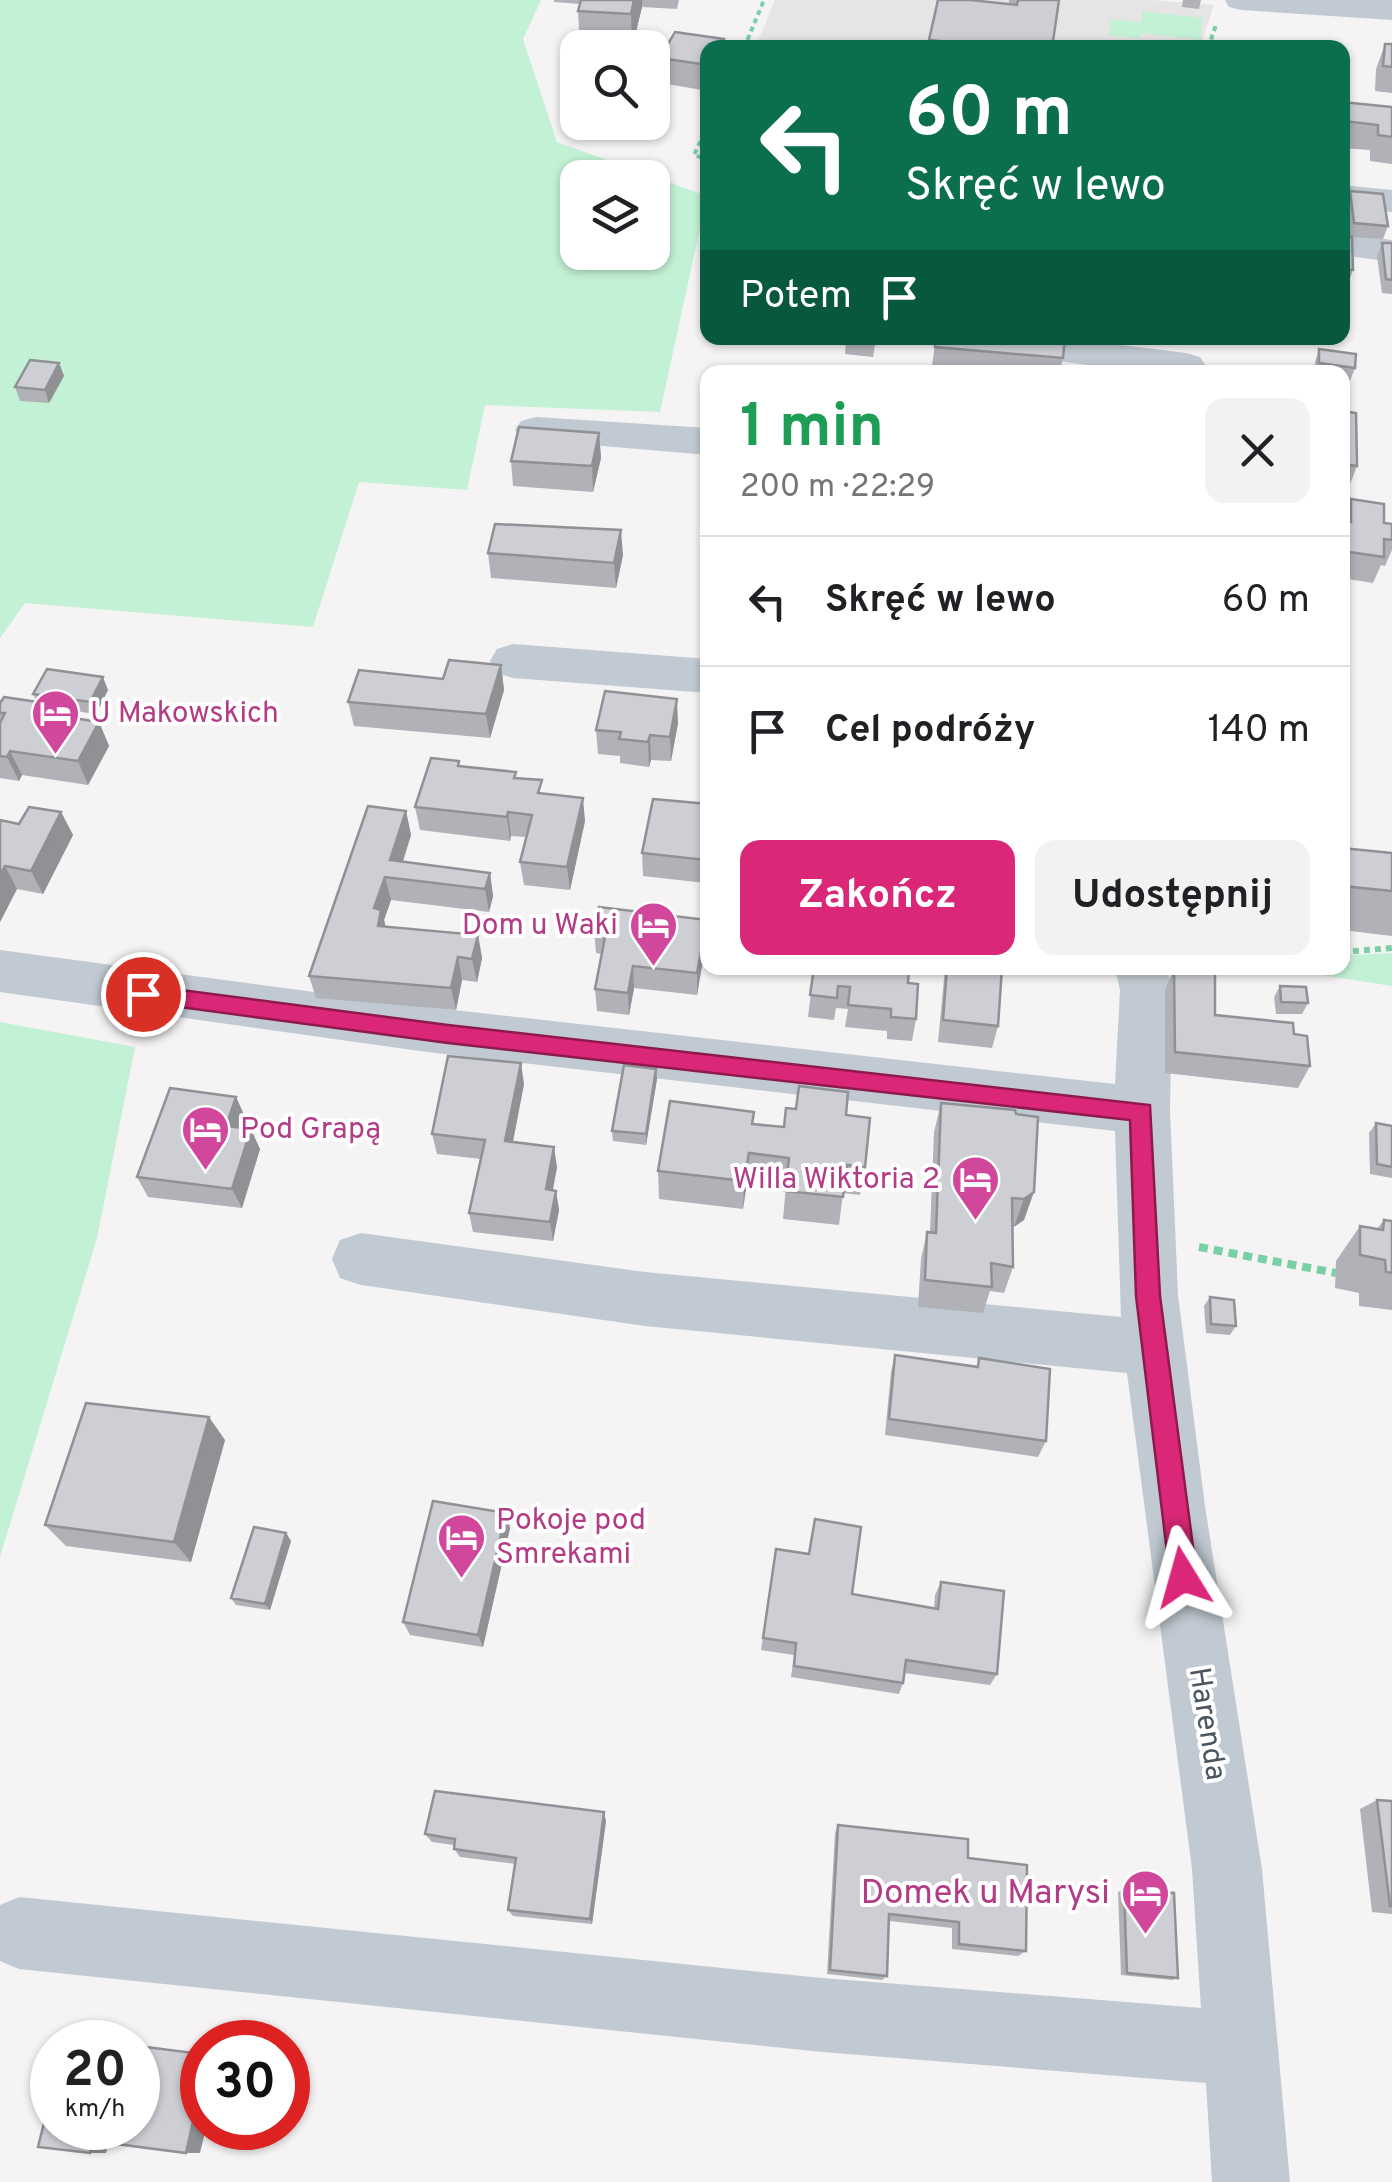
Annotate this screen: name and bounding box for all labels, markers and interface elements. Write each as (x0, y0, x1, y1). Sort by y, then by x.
map controls (560, 30, 670, 270)
button: search (560, 30, 670, 140)
text: 60 m (905, 72, 1073, 161)
icon: left (740, 80, 870, 210)
text: Skręć w lewo (905, 159, 1166, 216)
button: layers (560, 160, 670, 270)
icon: arrive (872, 270, 927, 325)
text: Potem (740, 273, 852, 322)
text: 1 min (740, 392, 884, 468)
button: close (1205, 398, 1310, 503)
text: 200 m · 22:29 (740, 468, 935, 508)
icon: left (740, 574, 795, 629)
text: Skręć w lewo (825, 577, 1056, 626)
text: 60 m (1222, 577, 1310, 626)
hotel icon: U Makowskich (29, 688, 81, 756)
place label: U Makowskich (90, 696, 279, 733)
icon: arrive (740, 704, 795, 759)
text: Cel podróży (825, 707, 1035, 756)
text: 140 m (1207, 707, 1310, 756)
button: Zakończ (740, 840, 1015, 955)
button: Udostępnij (1035, 840, 1310, 955)
hotel icon: Dom u Waki (627, 900, 679, 968)
place label: Dom u Waki (462, 908, 618, 945)
pin (101, 952, 186, 1037)
icon: arrive (116, 967, 171, 1022)
hotel icon: Pod Grapą (179, 1104, 231, 1172)
place label: Pod Grapą (240, 1112, 381, 1149)
hotel icon: Willa Wiktoria 2 (949, 1154, 1001, 1222)
place label: Willa Wiktoria 2 (733, 1162, 940, 1199)
place label: Pokoje pod Smrekami (496, 1503, 646, 1574)
hotel icon: Pokoje pod Smrekami (435, 1512, 487, 1580)
position arrow (1131, 1525, 1235, 1629)
street label: Harenda (1179, 1665, 1233, 1783)
hotel icon: Domek u Marysi (1119, 1868, 1171, 1936)
place label: Domek u Marysi (860, 1872, 1110, 1916)
speed limit sign: 30 (180, 2020, 310, 2150)
text: 20 (63, 2041, 127, 2104)
text: km/h (65, 2094, 125, 2126)

